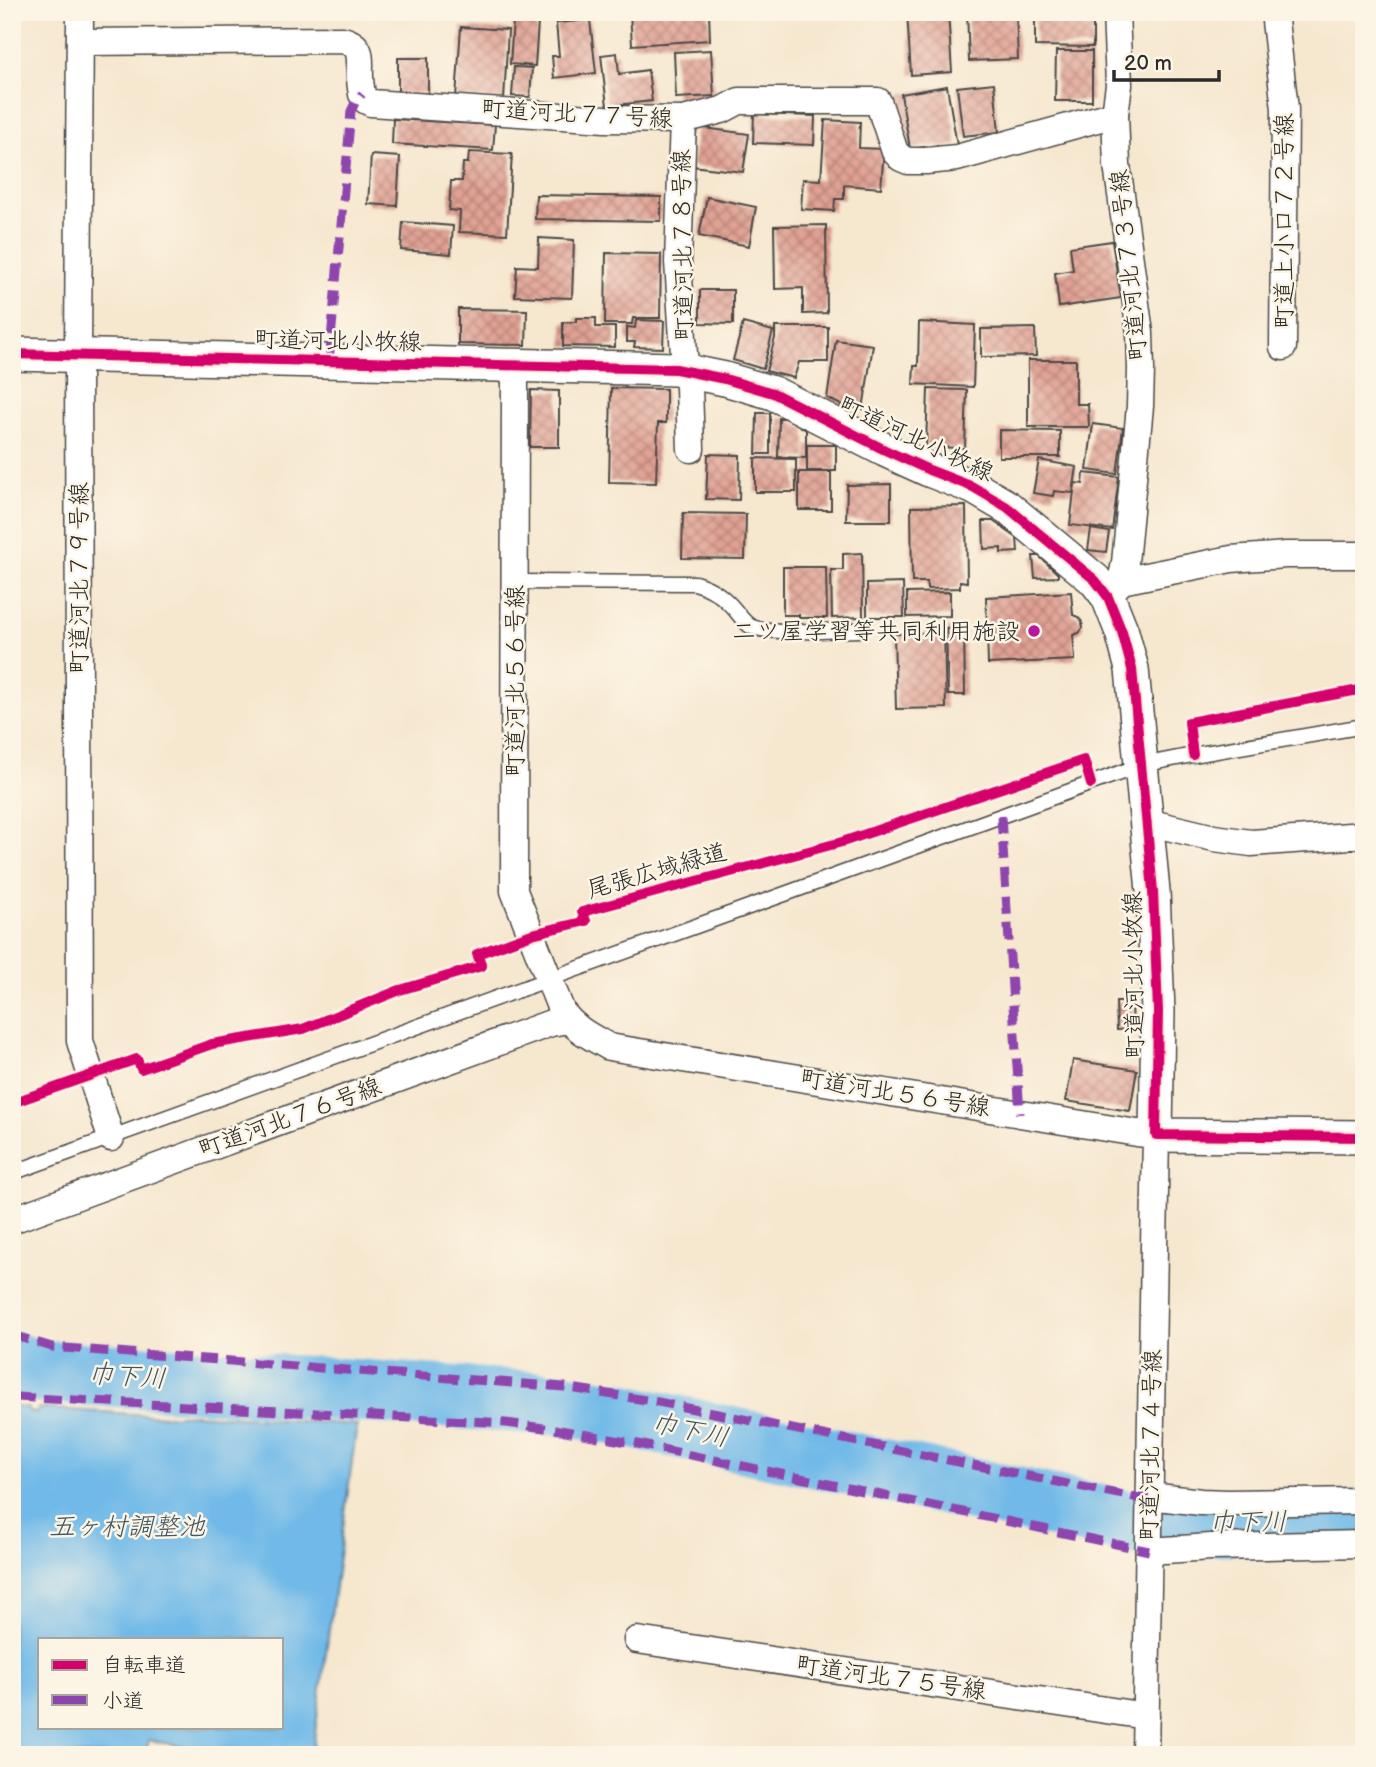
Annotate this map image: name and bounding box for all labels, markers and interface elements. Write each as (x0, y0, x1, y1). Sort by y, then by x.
scale bar (1114, 38, 1218, 82)
text: 20 m (1124, 51, 1172, 76)
street label: 町道河北７７号線 (480, 94, 674, 134)
street label: 町道上小口７２号線 (1270, 113, 1299, 329)
street label: 町道河北７８号線 (667, 149, 699, 341)
street label: 町道河北７３号線 (1105, 168, 1153, 362)
street label: 町道河北小牧線 (254, 325, 422, 357)
street label: 町道河北小牧線 (834, 390, 998, 488)
street label: 町道河北７９号線 (65, 482, 94, 674)
street label: 町道河北５６号線 (501, 585, 530, 777)
place label: 二ツ屋学習等共同利用施設 (732, 617, 1020, 646)
marker: 二ツ屋学習等共同利用施設 (1026, 623, 1042, 639)
street label: 尾張広域緑道 (584, 837, 730, 905)
street label: 町道河北小牧線 (1118, 891, 1150, 1059)
street label: 町道河北５６号線 (798, 1064, 992, 1122)
street label: 町道河北７６号線 (195, 1072, 385, 1164)
street label: 町道河北７４号線 (1135, 1349, 1167, 1541)
water label: 巾下川 (87, 1359, 167, 1395)
water label: 巾下川 (649, 1408, 731, 1454)
water label: 巾下川 (1209, 1507, 1287, 1539)
water label: 五ヶ村調整池 (49, 1512, 206, 1543)
legend (38, 1638, 284, 1728)
street label: 町道河北７５号線 (794, 1650, 988, 1706)
text: 自転車道 (102, 1653, 186, 1678)
text: 小道 (102, 1689, 144, 1714)

